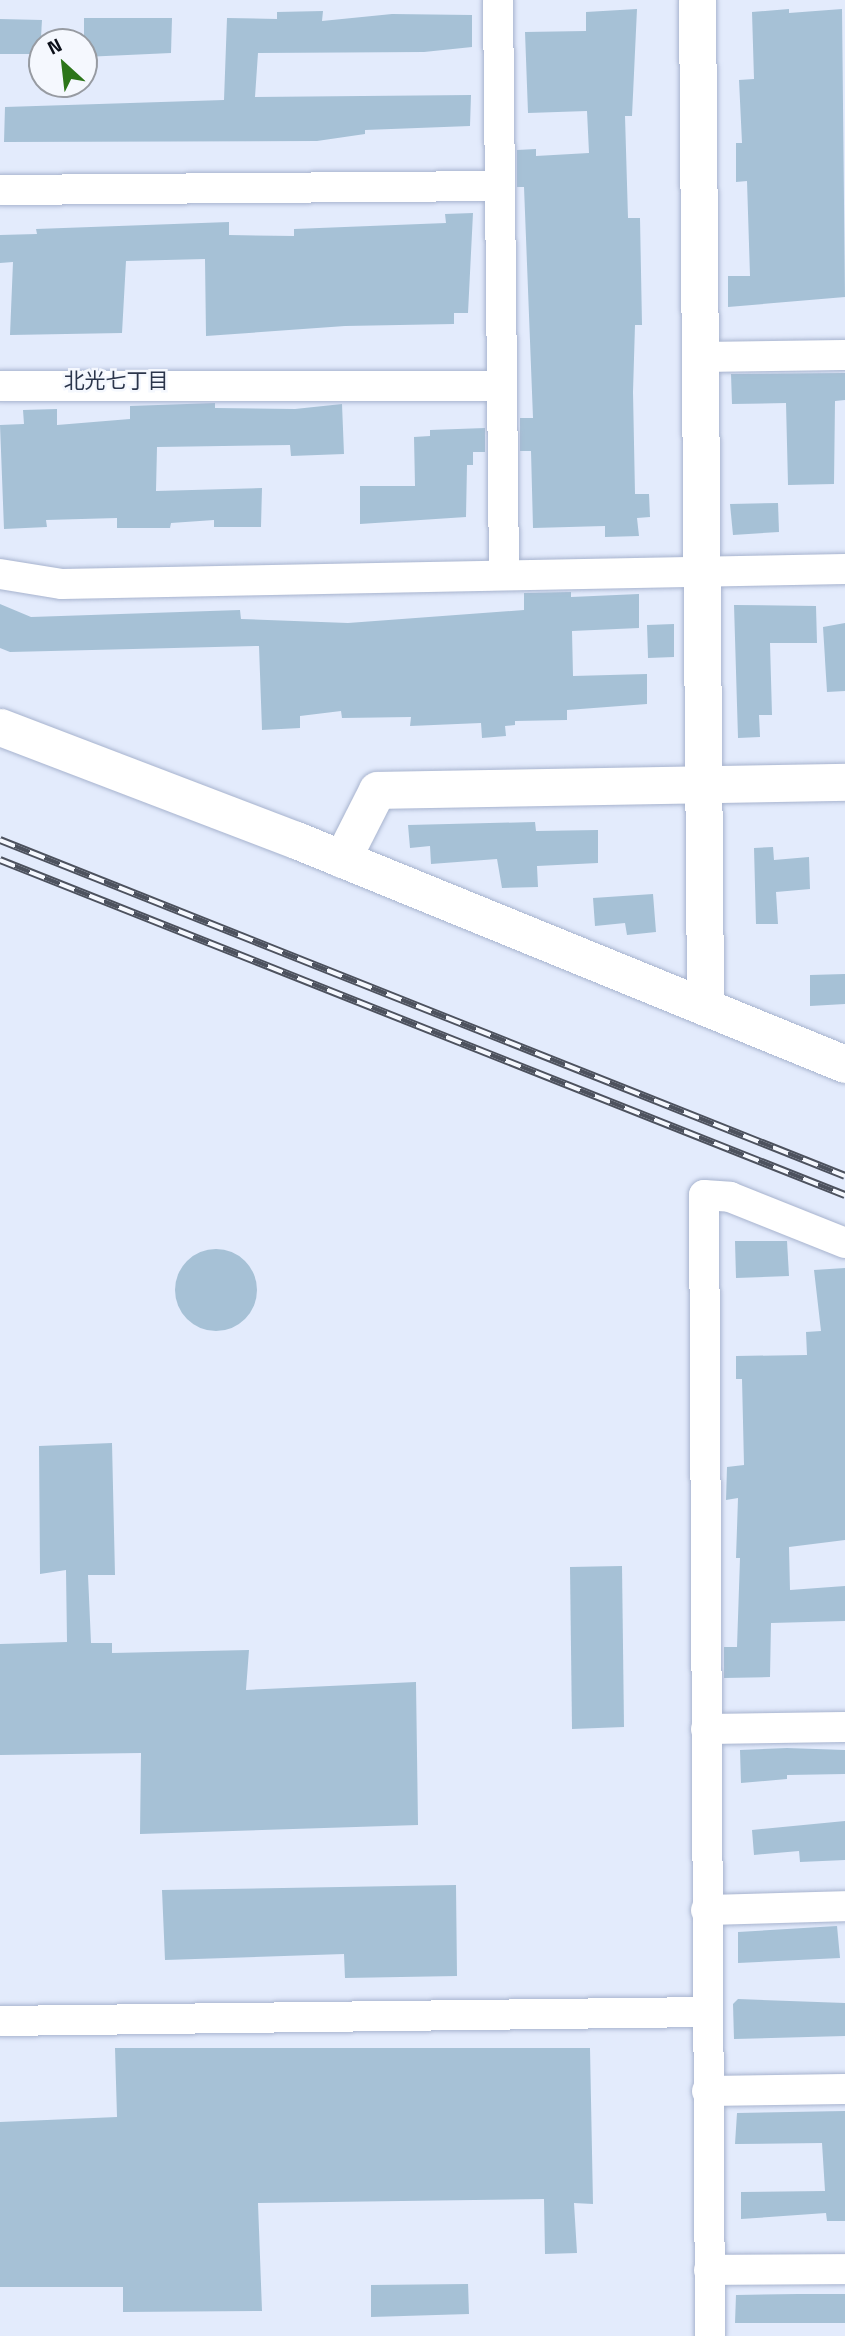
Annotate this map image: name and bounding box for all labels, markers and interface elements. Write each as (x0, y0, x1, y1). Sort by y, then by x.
north arrow (28, 28, 98, 98)
text: N (42, 30, 67, 62)
district label: 北光七丁目 (64, 367, 168, 393)

